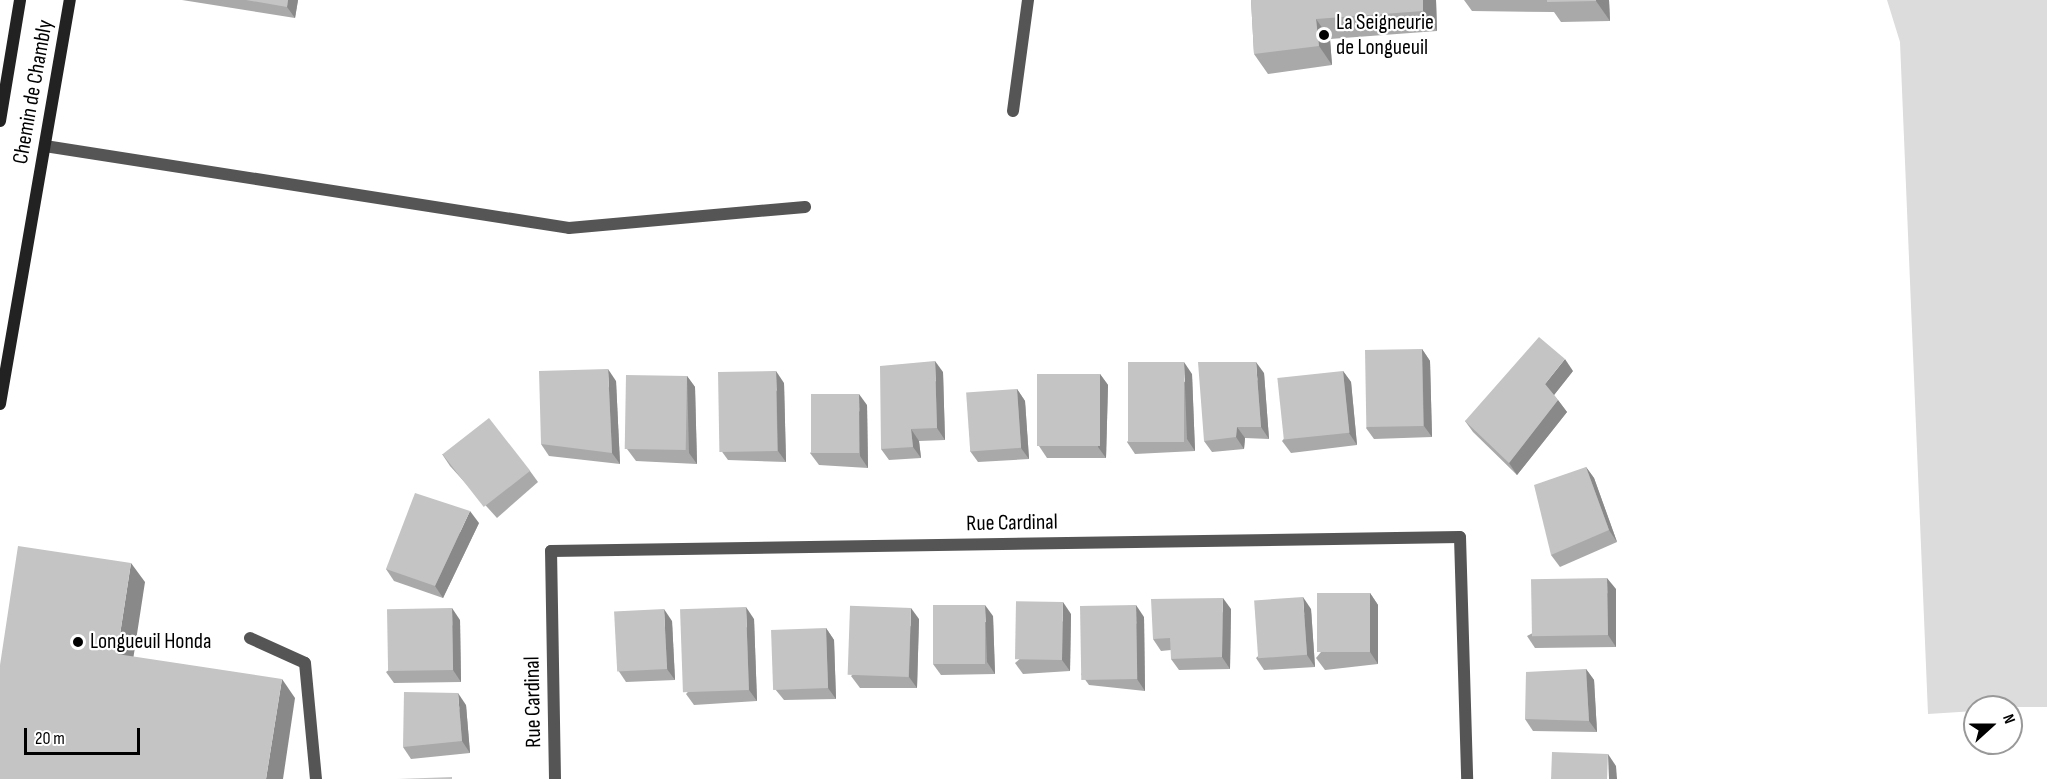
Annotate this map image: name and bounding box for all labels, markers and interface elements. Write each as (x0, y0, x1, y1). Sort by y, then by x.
place label: La Seigneurie de Longueuil (1336, 9, 1434, 60)
street label: Chemin de Chambly (7, 18, 59, 166)
marker: La Seigneurie de Longueuil (1317, 28, 1331, 42)
street label: Rue Cardinal (966, 509, 1058, 537)
place label: Longueuil Honda (90, 629, 212, 655)
marker: Longueuil Honda (71, 635, 85, 649)
street label: Rue Cardinal (519, 656, 547, 748)
north arrow (1963, 695, 2023, 755)
text: N (1998, 712, 2019, 726)
scale bar (27, 716, 142, 754)
text: 20 m (35, 728, 65, 749)

